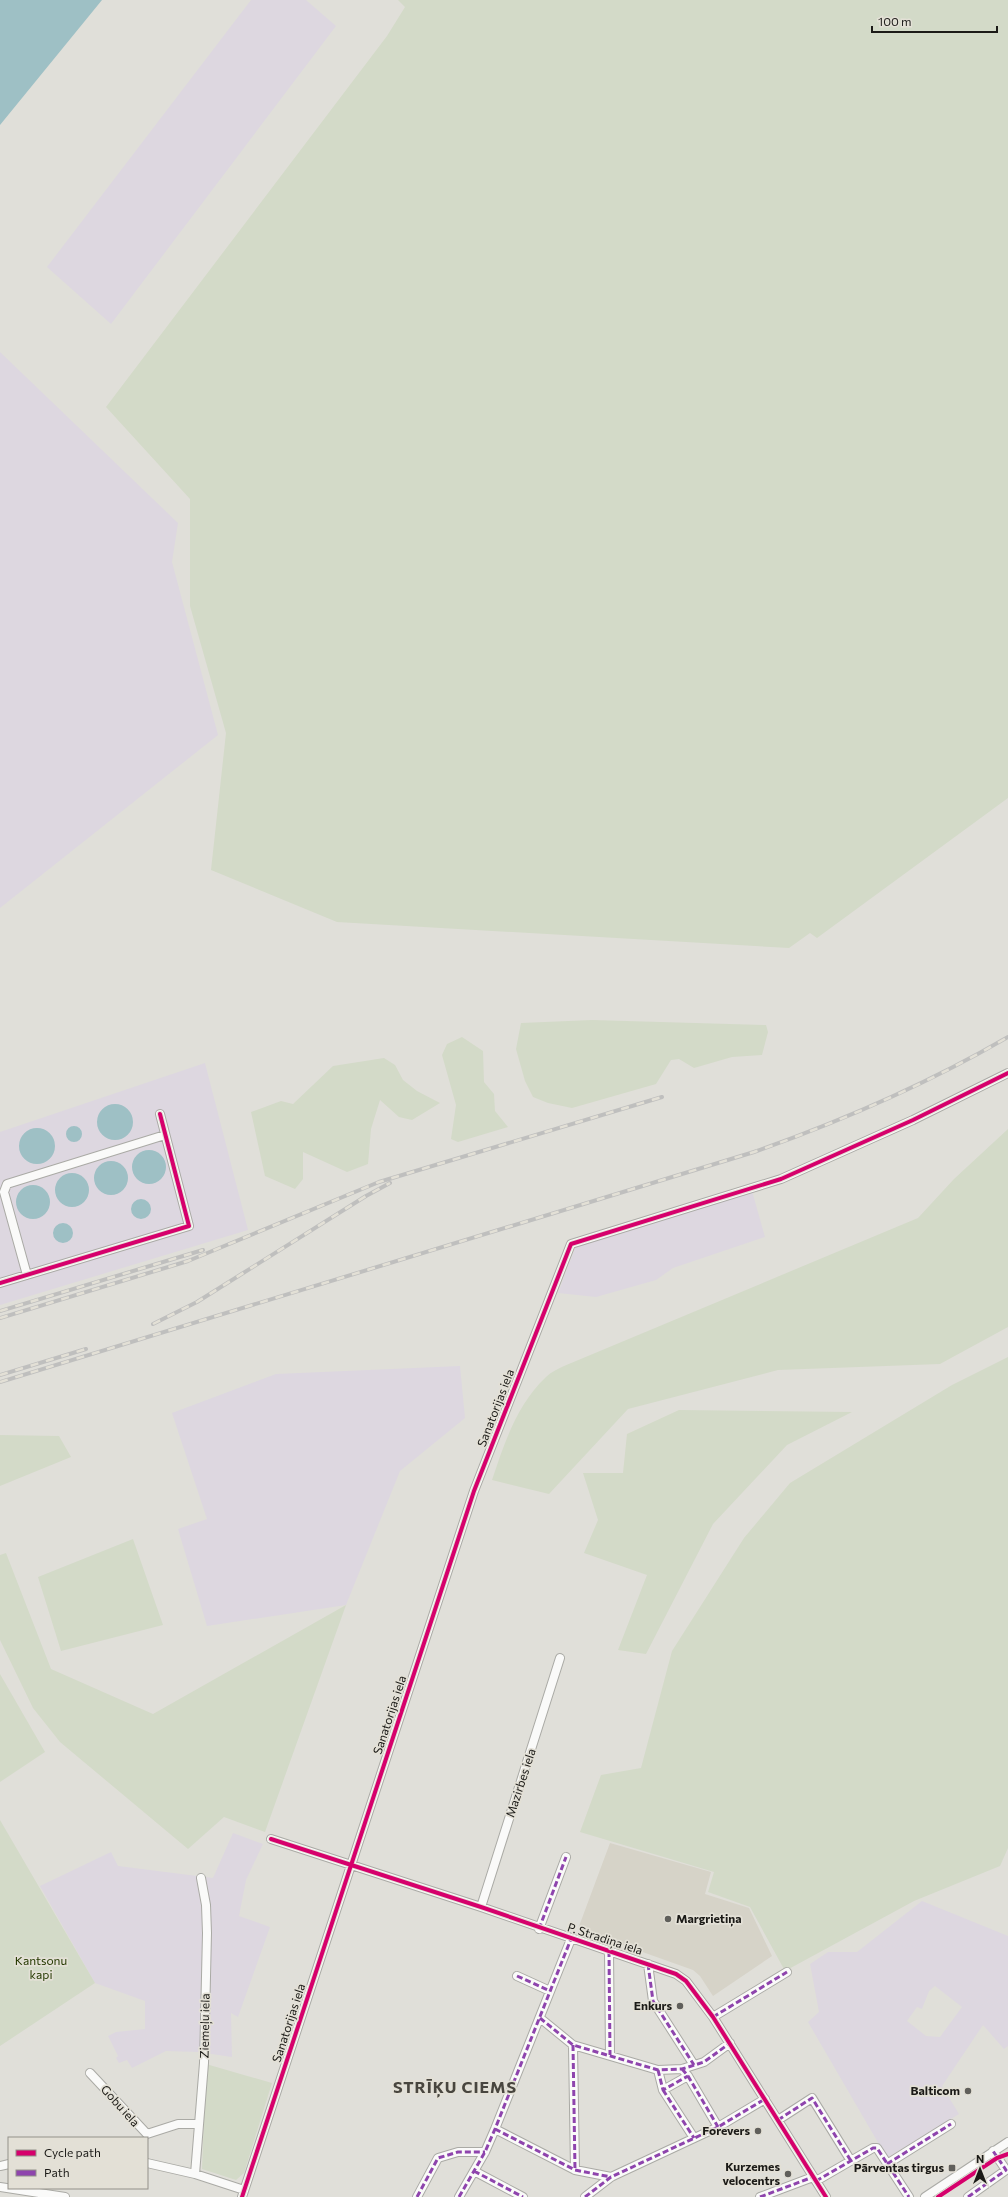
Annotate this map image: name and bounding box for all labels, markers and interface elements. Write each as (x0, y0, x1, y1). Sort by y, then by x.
scale bar (872, 8, 997, 34)
text: 100 m (878, 14, 912, 28)
street label: Sanatorijas iela (474, 1367, 516, 1449)
street label: Sanatorijas iela (370, 1673, 408, 1756)
street label: Mazirbes iela (502, 1747, 538, 1819)
place label: Margrietiņa (676, 1911, 742, 1927)
marker: Margrietiņa (663, 1914, 673, 1924)
street label: P. Stradiņa iela (565, 1919, 645, 1959)
park label: Kantsonu kapi (15, 1953, 67, 1981)
street label: Sanatorijas iela (269, 1981, 307, 2064)
street label: Ziemeļu iela (196, 1993, 214, 2059)
place label: Enkurs (634, 1998, 672, 2012)
marker: Enkurs (675, 2001, 685, 2011)
district label: STRĪĶU CIEMS (393, 2077, 517, 2098)
street label: Gobu iela (99, 2082, 143, 2129)
place label: Balticom (911, 2083, 960, 2097)
marker: Balticom (963, 2086, 973, 2096)
place label: Forevers (702, 2123, 750, 2137)
marker: Forevers (753, 2126, 763, 2136)
legend (8, 2137, 148, 2189)
text: Cycle path (44, 2145, 101, 2159)
north arrow (960, 2149, 1000, 2189)
text: N (976, 2152, 984, 2165)
place label: Kurzemes velocentrs (722, 2159, 780, 2187)
place label: Pārventas tirgus (854, 2160, 944, 2174)
marker: Pārventas tirgus (947, 2163, 957, 2173)
text: Path (44, 2165, 70, 2179)
marker: Kurzemes velocentrs (783, 2169, 793, 2179)

